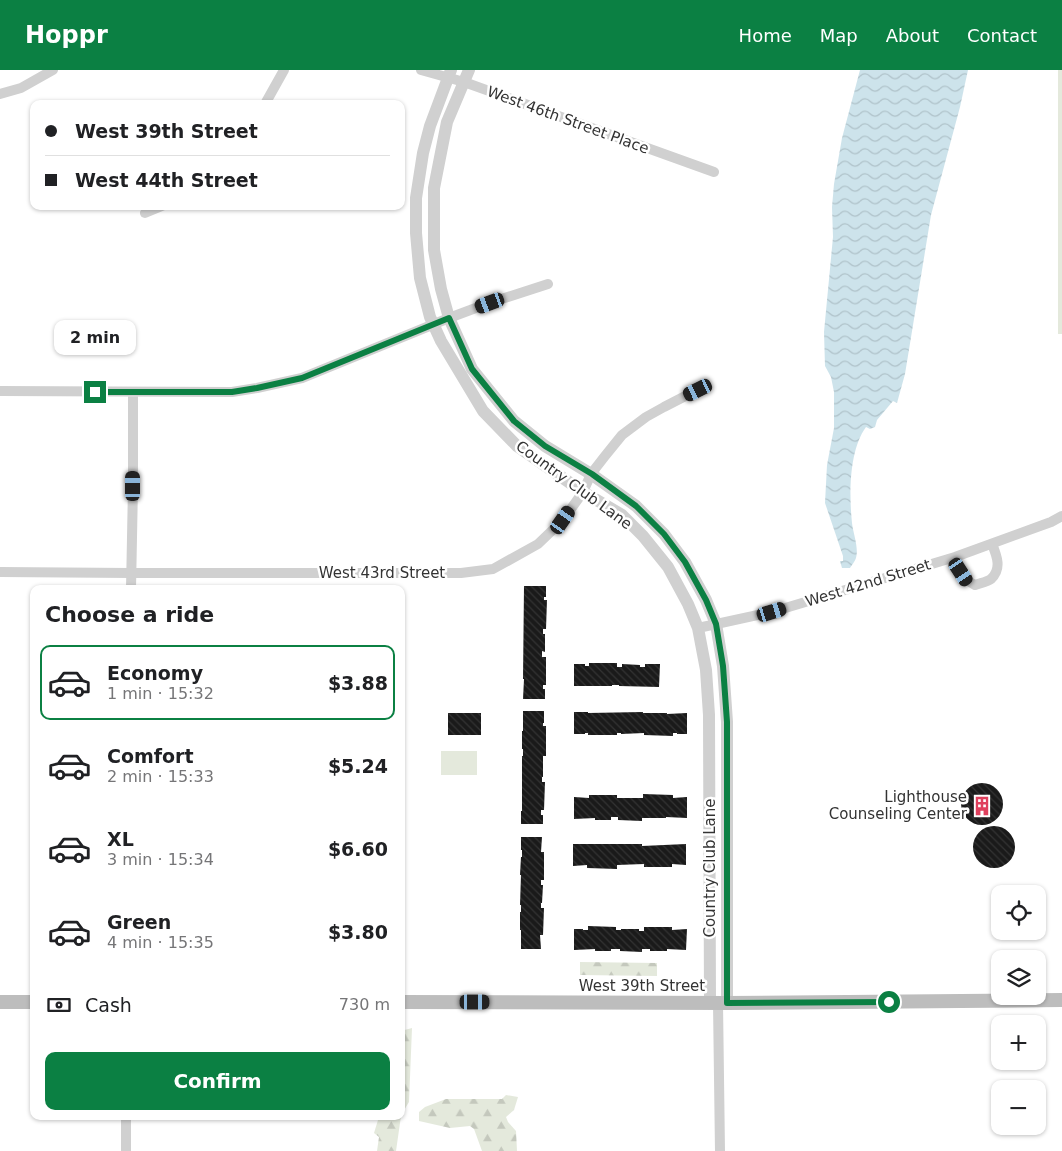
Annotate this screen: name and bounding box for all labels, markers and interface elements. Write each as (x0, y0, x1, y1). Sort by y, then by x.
text: Hoppr (25, 21, 108, 49)
text: Home (739, 25, 792, 46)
text: Map (820, 25, 858, 46)
text: About (886, 25, 939, 46)
text: Contact (967, 25, 1037, 46)
street label: West 46th Street Place (485, 82, 651, 158)
text: West 39th Street (75, 120, 258, 142)
text: West 44th Street (75, 169, 258, 191)
car (473, 291, 506, 315)
callout: 2 min (54, 320, 136, 354)
text: 2 min (70, 328, 120, 347)
car (681, 377, 714, 403)
route end (84, 381, 106, 403)
street label: Country Club Lane (512, 437, 636, 533)
car (125, 471, 140, 501)
car (548, 503, 577, 537)
street label: West 42nd Street (803, 555, 933, 611)
car (946, 555, 975, 589)
street label: West 43rd Street (319, 564, 445, 582)
car (755, 600, 788, 624)
text: Choose a ride (45, 602, 214, 627)
icon: car (47, 660, 92, 705)
text: Economy (107, 662, 203, 684)
text: $3.88 (328, 672, 388, 694)
text: 1 min · 15:32 (107, 684, 214, 703)
icon: car (47, 743, 92, 788)
text: Comfort (107, 745, 194, 767)
text: $5.24 (328, 755, 388, 777)
text: 2 min · 15:33 (107, 767, 214, 786)
place label: Lighthouse Counseling Center (829, 788, 968, 823)
building icon: Lighthouse Counseling Center (971, 795, 993, 817)
street label: Country Club Lane (701, 798, 719, 938)
icon: car (47, 826, 92, 871)
text: XL (107, 828, 134, 850)
text: $6.60 (328, 838, 388, 860)
text: 3 min · 15:34 (107, 850, 214, 869)
map controls (991, 885, 1046, 1135)
button: locate (991, 885, 1046, 940)
icon: car (47, 909, 92, 954)
text: Green (107, 911, 171, 933)
text: $3.80 (328, 921, 388, 943)
text: 4 min · 15:35 (107, 933, 214, 952)
button: layers (991, 950, 1046, 1005)
street label: West 39th Street (579, 977, 705, 995)
icon: cash (45, 991, 73, 1019)
route start (878, 991, 900, 1013)
text: Cash (85, 994, 132, 1016)
text: 730 m (339, 995, 390, 1014)
car (460, 995, 490, 1010)
button: + (991, 1015, 1046, 1070)
button: Confirm (45, 1052, 390, 1110)
button: − (991, 1080, 1046, 1135)

